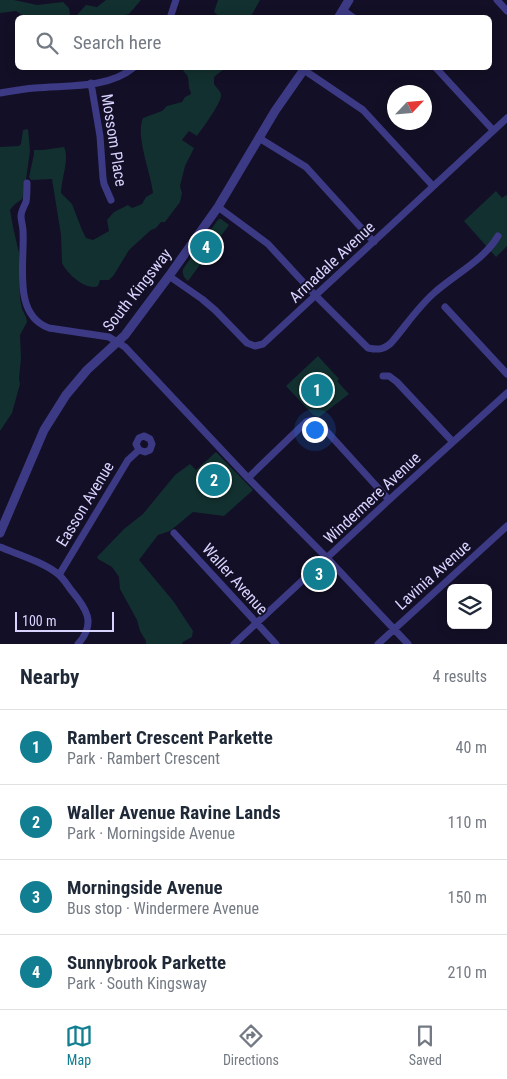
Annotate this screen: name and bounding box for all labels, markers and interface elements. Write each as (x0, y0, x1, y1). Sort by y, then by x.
search box (15, 15, 492, 70)
icon: search (33, 29, 61, 57)
text: Search here (73, 31, 161, 54)
north arrow (387, 85, 432, 130)
street label: Mossom Place (97, 92, 131, 188)
street label: Armadale Avenue (285, 217, 379, 307)
pin: 4 (190, 228, 222, 266)
street label: South Kingsway (99, 244, 176, 335)
pin: 1 (301, 371, 333, 409)
your location (302, 417, 328, 443)
street label: Windermere Avenue (320, 448, 424, 548)
street label: Easson Avenue (52, 458, 118, 550)
pin: 2 (198, 461, 230, 499)
street label: Lavinia Avenue (392, 536, 474, 614)
street label: Waller Avenue (198, 540, 272, 618)
pin: 3 (303, 555, 335, 593)
map controls (447, 584, 492, 629)
button: layers (447, 584, 492, 629)
scale bar (15, 609, 114, 632)
text: 100 m (22, 613, 57, 629)
text: Nearby (20, 665, 79, 689)
text: 4 results (432, 667, 487, 686)
text: Rambert Crescent Parkette (67, 726, 273, 749)
text: 1 (32, 738, 40, 757)
text: 40 m (455, 738, 487, 757)
text: Park · Rambert Crescent (67, 749, 220, 768)
text: Waller Avenue Ravine Lands (67, 801, 281, 824)
text: 2 (32, 813, 40, 832)
text: 110 m (448, 813, 487, 832)
text: Park · Morningside Avenue (67, 824, 235, 843)
text: Morningside Avenue (67, 876, 223, 899)
text: 3 (32, 888, 40, 907)
text: 150 m (448, 888, 487, 907)
text: Bus stop · Windermere Avenue (67, 899, 259, 918)
text: Sunnybrook Parkette (67, 951, 226, 974)
text: 4 (32, 963, 40, 982)
text: 210 m (448, 963, 487, 982)
text: Park · South Kingsway (67, 974, 207, 993)
tab: Map (65, 1022, 93, 1068)
tab: Directions (223, 1022, 279, 1068)
tab: Saved (409, 1022, 442, 1068)

